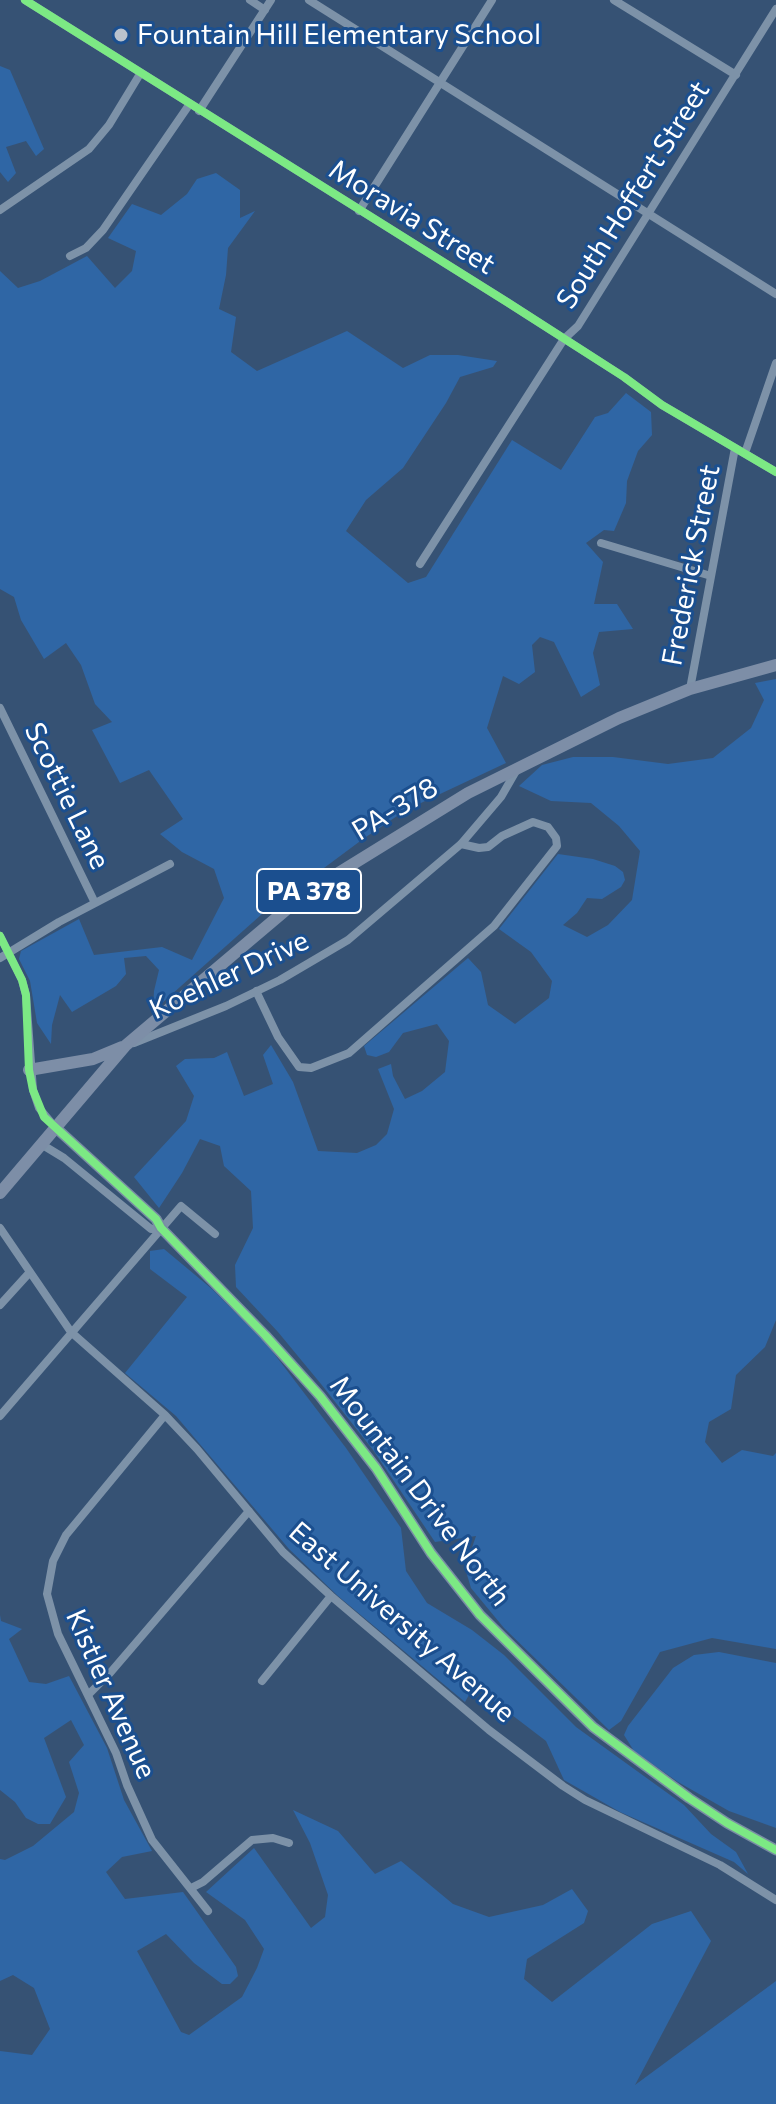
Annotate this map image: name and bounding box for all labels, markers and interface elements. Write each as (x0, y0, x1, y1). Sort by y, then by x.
place label: Fountain Hill Elementary School (137, 18, 541, 52)
marker: Fountain Hill Elementary School (112, 26, 130, 44)
street label: South Hoffert Street (549, 75, 717, 315)
street label: Moravia Street (323, 153, 501, 281)
street label: Frederick Street (655, 462, 727, 668)
street label: Scottie Lane (17, 717, 117, 875)
street label: PA-378 (346, 770, 444, 848)
road number: PA 378 (257, 869, 361, 913)
street label: Koehler Drive (144, 924, 314, 1026)
street label: Mountain Drive North (323, 1369, 517, 1613)
street label: East University Avenue (282, 1515, 522, 1729)
street label: Kistler Avenue (59, 1604, 163, 1784)

